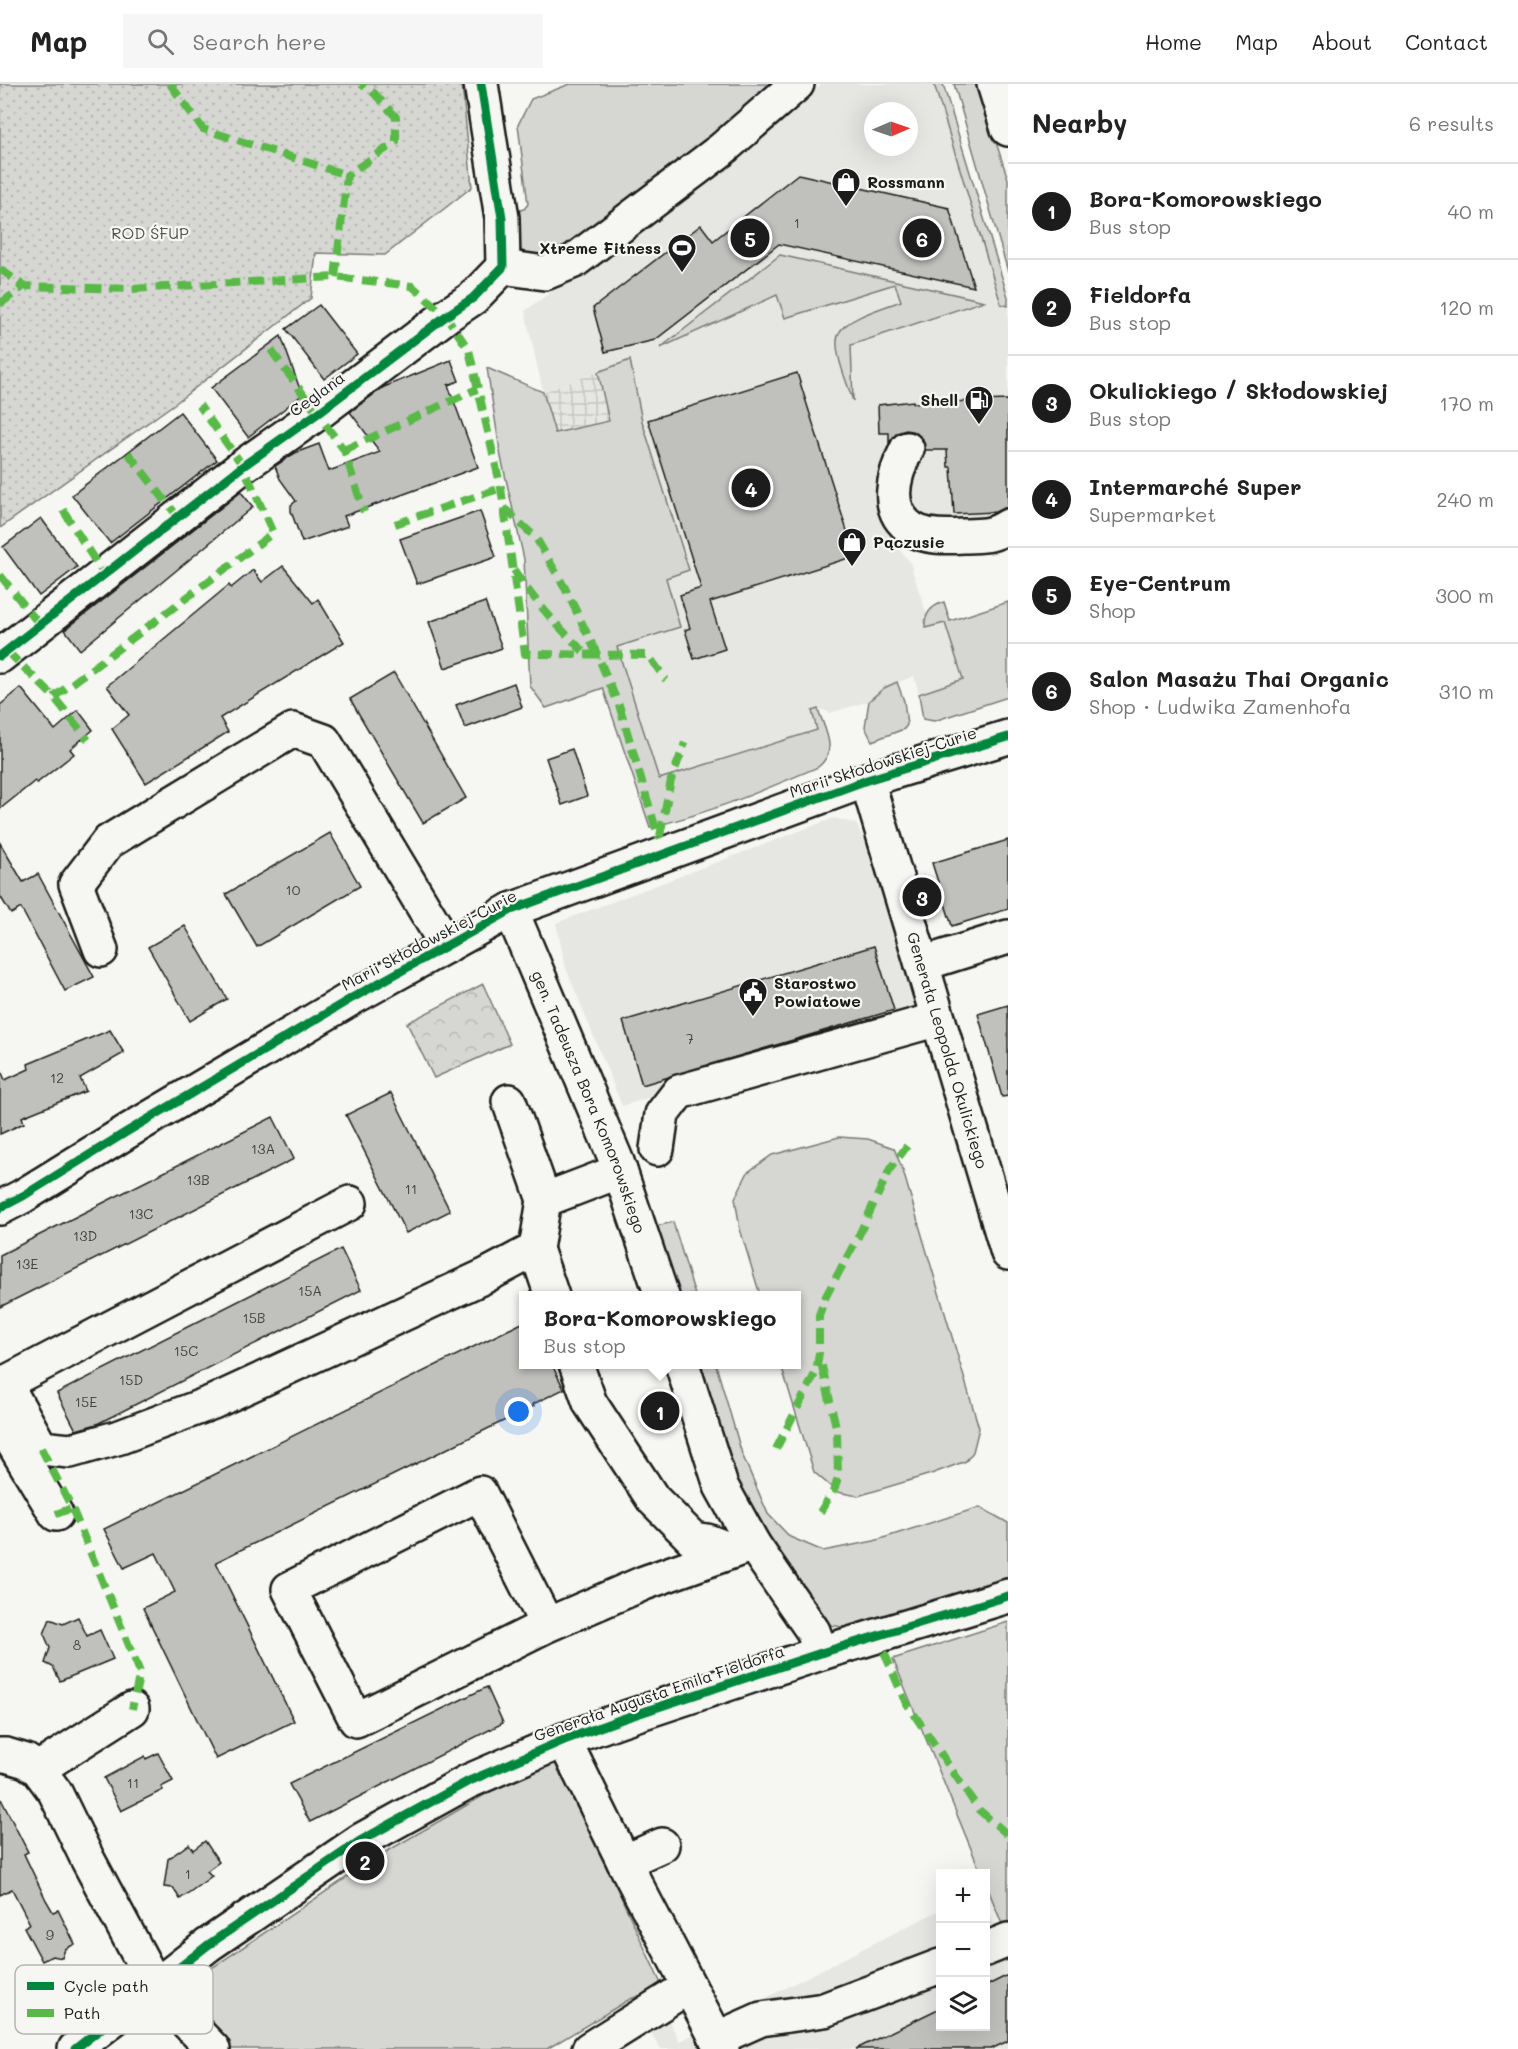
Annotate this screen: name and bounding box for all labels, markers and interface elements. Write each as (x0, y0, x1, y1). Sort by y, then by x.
search box (123, 14, 543, 68)
text: Map (30, 23, 87, 59)
icon: search (144, 25, 177, 58)
text: Search here (192, 27, 326, 56)
text: Home (1145, 28, 1202, 55)
text: Map (1235, 28, 1278, 55)
text: About (1311, 28, 1372, 55)
text: Contact (1405, 28, 1488, 55)
north arrow (864, 102, 918, 156)
text: Nearby (1032, 106, 1127, 140)
text: 6 results (1409, 110, 1494, 136)
shop icon: Rossmann (830, 166, 862, 208)
place label: Rossmann (867, 171, 945, 192)
text: Bora-Komorowskiego (1089, 184, 1322, 213)
text: 1 (1047, 198, 1056, 224)
text: 40 m (1448, 198, 1494, 224)
house number: 1 (794, 213, 800, 232)
text: Bus stop (1089, 213, 1171, 239)
pin: 5 (730, 216, 770, 260)
pin: 6 (902, 216, 942, 260)
park label: ROD ŚFUP (111, 222, 189, 243)
sports icon: Xtreme Fitness (666, 232, 698, 274)
place label: Xtreme Fitness (539, 237, 661, 258)
text: Fieldorfa (1089, 280, 1191, 309)
text: 2 (1046, 294, 1057, 320)
text: 120 m (1439, 294, 1494, 320)
text: Bus stop (1089, 309, 1171, 335)
street label: Ceglana (285, 366, 349, 421)
text: Okulickiego / Skłodowskiej (1089, 376, 1388, 405)
fuel station icon: Shell (963, 384, 995, 426)
place label: Shell (921, 389, 958, 410)
text: 3 (1046, 390, 1058, 416)
text: 170 m (1439, 390, 1494, 416)
text: Bus stop (1089, 405, 1171, 431)
pin: 4 (732, 466, 771, 510)
text: Intermarché Super (1089, 472, 1301, 501)
text: 4 (1045, 486, 1058, 512)
text: 240 m (1436, 486, 1494, 512)
text: Supermarket (1089, 501, 1216, 527)
shop icon: Pączusie (836, 526, 868, 568)
place label: Pączusie (873, 531, 945, 552)
text: Eye-Centrum (1089, 568, 1231, 597)
text: 5 (1046, 582, 1057, 608)
text: 300 m (1435, 582, 1494, 608)
text: Shop (1089, 597, 1136, 623)
text: Salon Masażu Thai Organic (1089, 664, 1389, 693)
text: 6 (1045, 678, 1058, 704)
text: 310 m (1439, 678, 1494, 704)
text: Shop · Ludwika Zamenhofa (1089, 693, 1351, 719)
street label: Marii Skłodowskiej-Curie (786, 721, 979, 802)
pin: 3 (902, 874, 942, 920)
house number: 10 (286, 880, 301, 899)
street label: Marii Skłodowskiej-Curie (337, 884, 520, 995)
street label: Generała Leopolda Okulickiego (903, 929, 993, 1171)
street label: gen. Tadeusza Bora Komorowskiego (527, 967, 651, 1236)
place label: Starostwo Powiatowe (774, 972, 861, 1011)
public building icon: Starostwo Powiatowe (737, 976, 769, 1018)
house number: 7 (686, 1029, 694, 1048)
house number: 12 (50, 1068, 64, 1087)
house number: 13A (251, 1139, 275, 1158)
house number: 13B (186, 1170, 210, 1189)
house number: 11 (405, 1179, 417, 1198)
house number: 13C (129, 1204, 153, 1223)
house number: 13D (73, 1226, 97, 1245)
house number: 13E (16, 1254, 38, 1273)
house number: 15A (298, 1281, 322, 1300)
popup (519, 1291, 801, 1369)
text: Bora-Komorowskiego (544, 1303, 776, 1332)
house number: 15B (242, 1308, 266, 1327)
text: Bus stop (544, 1332, 626, 1358)
house number: 15C (174, 1341, 198, 1360)
house number: 15D (119, 1370, 143, 1389)
pin: 1 (640, 1388, 680, 1434)
house number: 15E (75, 1392, 97, 1411)
your location (504, 1397, 533, 1426)
house number: 8 (73, 1635, 81, 1654)
street label: Generała Augusta Emila Fieldorfa (531, 1640, 787, 1745)
house number: 11 (127, 1773, 139, 1792)
pin: 2 (346, 1838, 385, 1884)
house number: 1 (185, 1864, 191, 1883)
map controls (936, 1869, 990, 2031)
button: + (936, 1869, 990, 1923)
button: − (936, 1923, 990, 1977)
house number: 9 (46, 1925, 54, 1944)
legend (15, 1965, 213, 2034)
text: Cycle path (64, 1975, 148, 1996)
button: layers (936, 1977, 990, 2031)
text: Path (64, 2002, 100, 2023)

